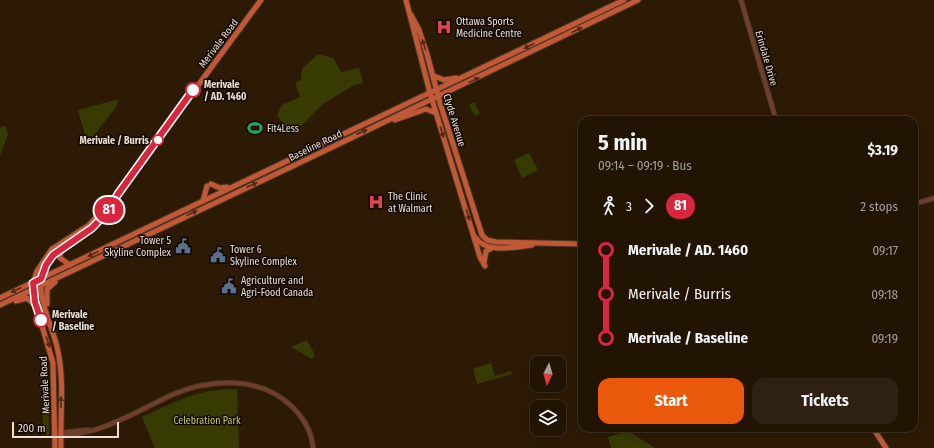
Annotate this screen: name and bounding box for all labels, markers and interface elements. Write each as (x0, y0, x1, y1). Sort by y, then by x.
place label: Ottawa Sports Medicine Centre (456, 16, 522, 40)
street label: Merivale Road (197, 17, 241, 70)
hospital icon: Ottawa Sports Medicine Centre (435, 18, 453, 36)
one-way arrow (571, 27, 582, 33)
street label: Erindale Drive (752, 29, 780, 87)
one-way arrow (421, 38, 427, 50)
one-way arrow (523, 43, 534, 49)
one-way arrow (468, 77, 480, 83)
place label: Merivale / AD. 1460 (204, 79, 247, 103)
marker: Merivale / AD. 1460 (185, 82, 201, 98)
street label: Clyde Avenue (440, 92, 468, 148)
sports icon: Fit4Less (246, 119, 264, 137)
place label: Fit4Less (267, 123, 299, 135)
one-way arrow (439, 126, 445, 138)
street label: Baseline Road (287, 128, 344, 164)
one-way arrow (357, 129, 368, 135)
text: 5 min (598, 129, 647, 156)
marker: Merivale / Burris (152, 134, 164, 146)
place label: Merivale / Burris (79, 135, 150, 147)
text: $3.19 (867, 141, 898, 159)
text: 09:14 – 09:19 · Bus (598, 158, 692, 173)
one-way arrow (246, 182, 258, 188)
place label: The Clinic at Walmart (388, 191, 433, 215)
hospital icon: The Clinic at Walmart (367, 193, 385, 211)
icon: walk (598, 195, 620, 217)
icon: forward (638, 195, 660, 217)
line badge: 81 (91, 197, 127, 223)
text: 81 (674, 197, 687, 214)
text: 3 (626, 199, 632, 214)
text: 2 stops (860, 199, 898, 214)
text: 81 (103, 201, 116, 218)
one-way arrow (465, 209, 471, 221)
one-way arrow (187, 210, 198, 216)
place label: Tower 5 Skyline Complex (104, 235, 172, 259)
public building icon: Tower 5 Skyline Complex (174, 237, 192, 255)
text: Merivale / AD. 1460 (628, 241, 748, 259)
text: 09:17 (872, 243, 898, 258)
place label: Tower 6 Skyline Complex (230, 244, 297, 268)
public building icon: Tower 6 Skyline Complex (209, 246, 227, 264)
one-way arrow (88, 251, 99, 257)
place label: Agriculture and Agri-Food Canada (241, 275, 313, 299)
public building icon: Agriculture and Agri-Food Canada (220, 277, 238, 295)
text: Merivale / Burris (628, 285, 731, 303)
one-way arrow (11, 287, 22, 293)
text: 09:18 (871, 287, 898, 302)
place label: Merivale / Baseline (52, 309, 94, 333)
marker: Merivale / Baseline (33, 312, 49, 328)
text: Merivale / Baseline (628, 329, 748, 347)
text: 09:19 (871, 331, 898, 346)
one-way arrow (45, 337, 51, 349)
street label: Merivale Road (37, 356, 53, 414)
north arrow (530, 356, 566, 392)
map controls (530, 356, 566, 436)
button: Start (598, 378, 744, 424)
button: Tickets (752, 378, 898, 424)
one-way arrow (58, 395, 64, 408)
button: layers (530, 400, 566, 436)
park label: Celebration Park (173, 415, 241, 427)
scale bar (12, 420, 119, 439)
text: 200 m (18, 422, 45, 435)

